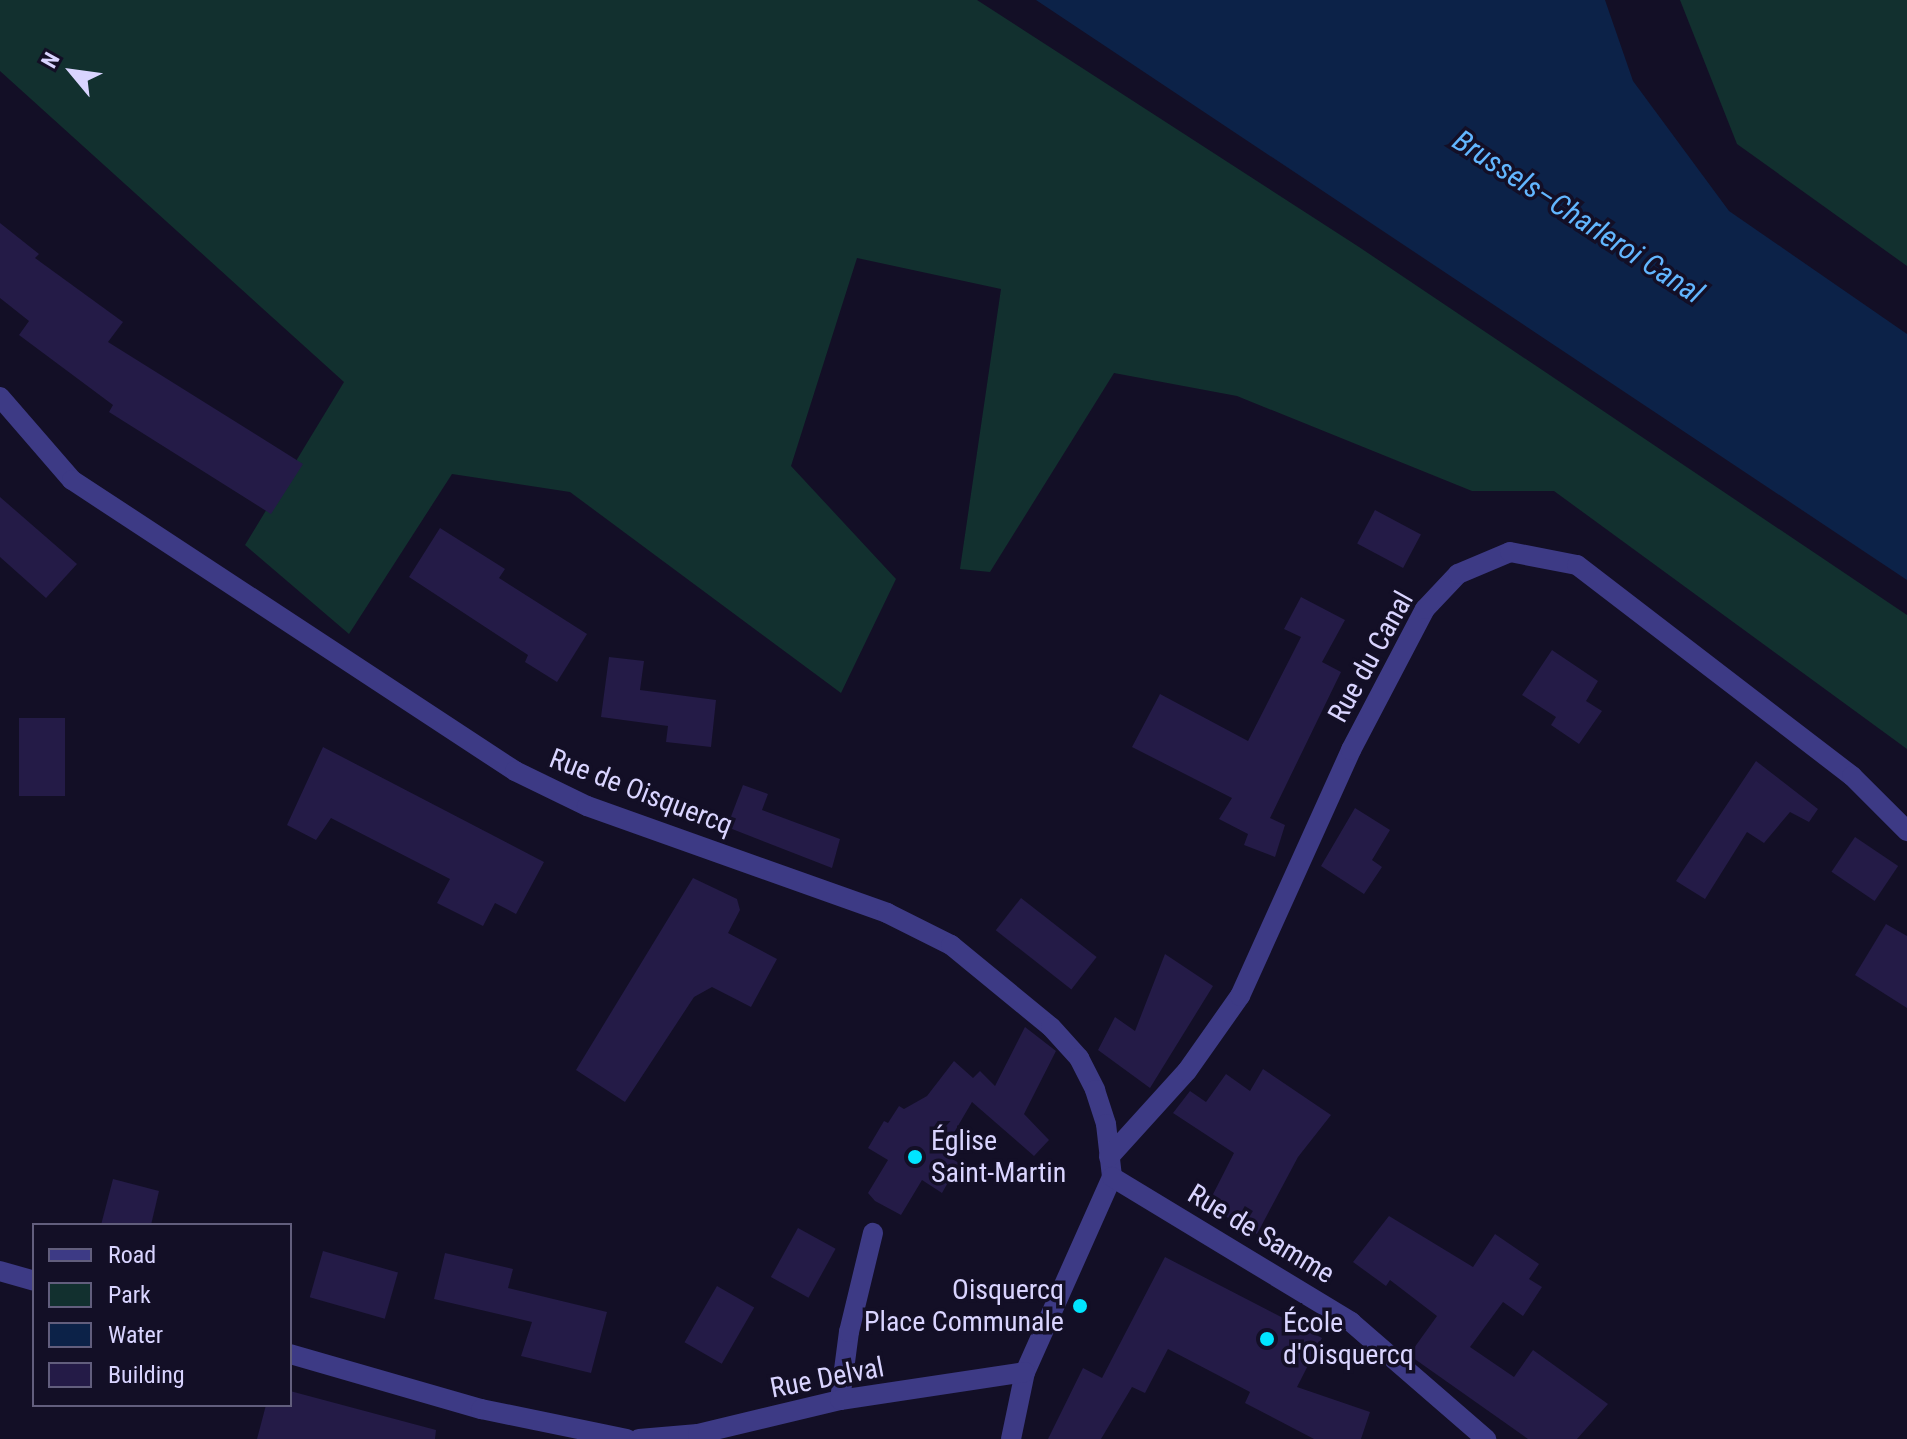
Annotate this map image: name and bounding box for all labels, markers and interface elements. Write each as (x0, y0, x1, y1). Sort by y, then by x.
north arrow (32, 32, 112, 112)
text: N (36, 48, 65, 72)
water label: Brussels–Charleroi Canal (1446, 123, 1710, 311)
street label: Rue du Canal (1321, 586, 1421, 728)
street label: Rue de Oisquercq (545, 742, 737, 842)
place label: Église Saint-Martin (931, 1124, 1066, 1190)
marker: Église Saint-Martin (906, 1148, 924, 1166)
street label: Rue de Samme (1182, 1177, 1340, 1291)
legend (32, 1223, 292, 1407)
text: Road (108, 1241, 156, 1269)
place label: Oisquercq Place Communale (864, 1273, 1064, 1339)
text: Park (108, 1281, 151, 1309)
marker: Oisquercq Place Communale (1071, 1297, 1089, 1315)
place label: École d'Oisquercq (1283, 1306, 1414, 1372)
text: Water (108, 1321, 163, 1349)
marker: École d'Oisquercq (1258, 1330, 1276, 1348)
street label: Rue Delval (767, 1351, 887, 1405)
text: Building (108, 1361, 185, 1389)

